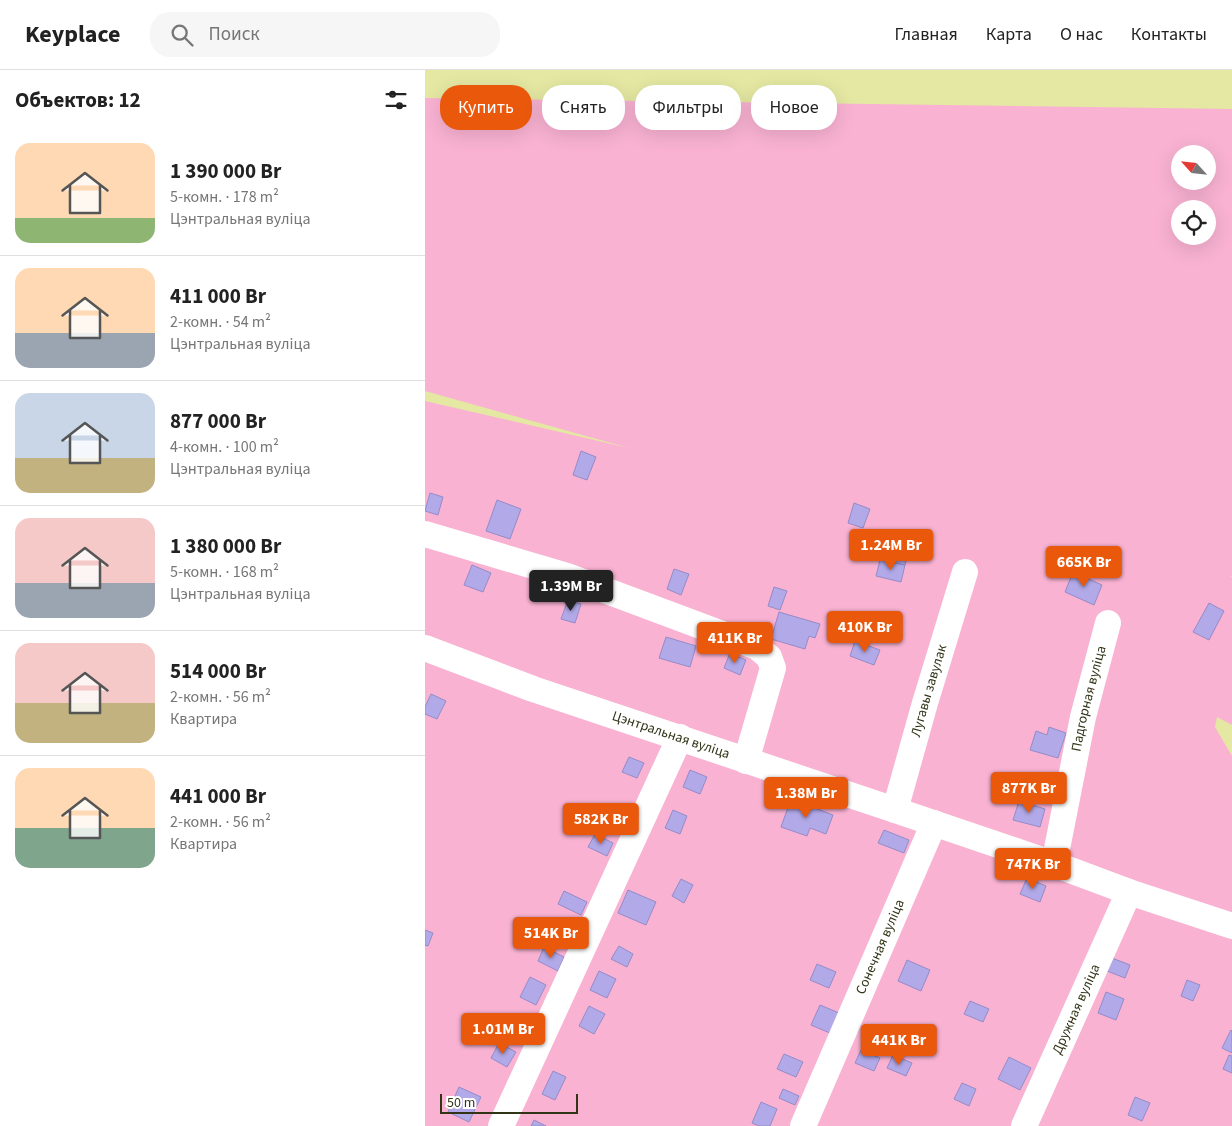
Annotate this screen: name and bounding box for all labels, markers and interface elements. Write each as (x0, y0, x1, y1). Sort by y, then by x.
search box (150, 12, 500, 57)
text: Keyplace (25, 17, 120, 52)
icon: search (168, 21, 196, 49)
text: Поиск (208, 21, 260, 48)
text: Главная (895, 22, 958, 47)
text: Карта (986, 22, 1032, 47)
text: О нас (1060, 22, 1103, 47)
text: Контакты (1131, 22, 1207, 47)
text: Объектов: 12 (15, 85, 141, 115)
chip: Купить (440, 85, 532, 130)
chip: Снять (542, 85, 625, 130)
chip: Фильтры (635, 85, 741, 130)
chip: Новое (751, 85, 837, 130)
icon: filters (382, 86, 410, 114)
north arrow (1171, 145, 1216, 190)
map controls (1171, 145, 1216, 245)
text: 1 390 000 Br (170, 156, 281, 186)
icon: home (55, 163, 115, 223)
text: 5-комн. · 178 m² (170, 186, 279, 208)
button: locate (1171, 200, 1216, 245)
text: Цэнтральная вуліца (170, 208, 311, 230)
text: 411 000 Br (170, 281, 266, 311)
icon: home (55, 288, 115, 348)
text: 2-комн. · 54 m² (170, 311, 271, 333)
text: Цэнтральная вуліца (170, 333, 311, 355)
text: 877 000 Br (170, 406, 266, 436)
icon: home (55, 413, 115, 473)
text: 4-комн. · 100 m² (170, 436, 279, 458)
text: Цэнтральная вуліца (170, 458, 311, 480)
pin: 1.24M Br (839, 528, 943, 571)
text: 1 380 000 Br (170, 531, 281, 561)
text: 1.24M Br (860, 534, 922, 556)
icon: home (55, 538, 115, 598)
pin: 665K Br (1038, 546, 1130, 588)
text: 665K Br (1057, 551, 1111, 573)
text: 5-комн. · 168 m² (170, 561, 279, 583)
pin: 1.39M Br (519, 570, 623, 612)
text: 1.39M Br (540, 575, 602, 597)
text: Цэнтральная вуліца (170, 583, 311, 605)
pin: 410K Br (819, 610, 911, 653)
text: 410K Br (838, 616, 892, 638)
pin: 411K Br (689, 622, 781, 664)
text: 411K Br (708, 627, 762, 649)
street label: Лугавы завулак (906, 642, 952, 739)
street label: Падгорная вуліца (1066, 644, 1112, 753)
text: 514 000 Br (170, 656, 266, 686)
icon: home (55, 663, 115, 723)
text: 2-комн. · 56 m² (170, 686, 271, 708)
street label: Цэнтральная вуліца (609, 706, 733, 764)
text: Квартира (170, 708, 237, 730)
pin: 877K Br (983, 772, 1075, 814)
pin: 1.38M Br (754, 776, 858, 819)
text: 877K Br (1002, 777, 1056, 799)
text: 441 000 Br (170, 781, 266, 811)
text: 1.38M Br (775, 782, 837, 804)
icon: home (55, 788, 115, 848)
pin: 582K Br (555, 802, 647, 845)
text: 582K Br (574, 808, 628, 830)
text: 2-комн. · 56 m² (170, 811, 271, 833)
text: Квартира (170, 833, 237, 855)
pin: 747K Br (987, 848, 1079, 890)
text: 747K Br (1006, 853, 1060, 875)
street label: Сонечная вуліца (851, 896, 910, 998)
pin: 514K Br (505, 916, 597, 959)
text: 514K Br (524, 922, 578, 944)
street label: Дружная вуліца (1047, 961, 1105, 1058)
pin: 1.01M Br (451, 1012, 555, 1055)
text: 1.01M Br (472, 1018, 534, 1040)
pin: 441K Br (853, 1024, 945, 1066)
text: 441K Br (872, 1029, 926, 1051)
scale bar (440, 1091, 577, 1114)
text: 50 m (447, 1093, 475, 1113)

